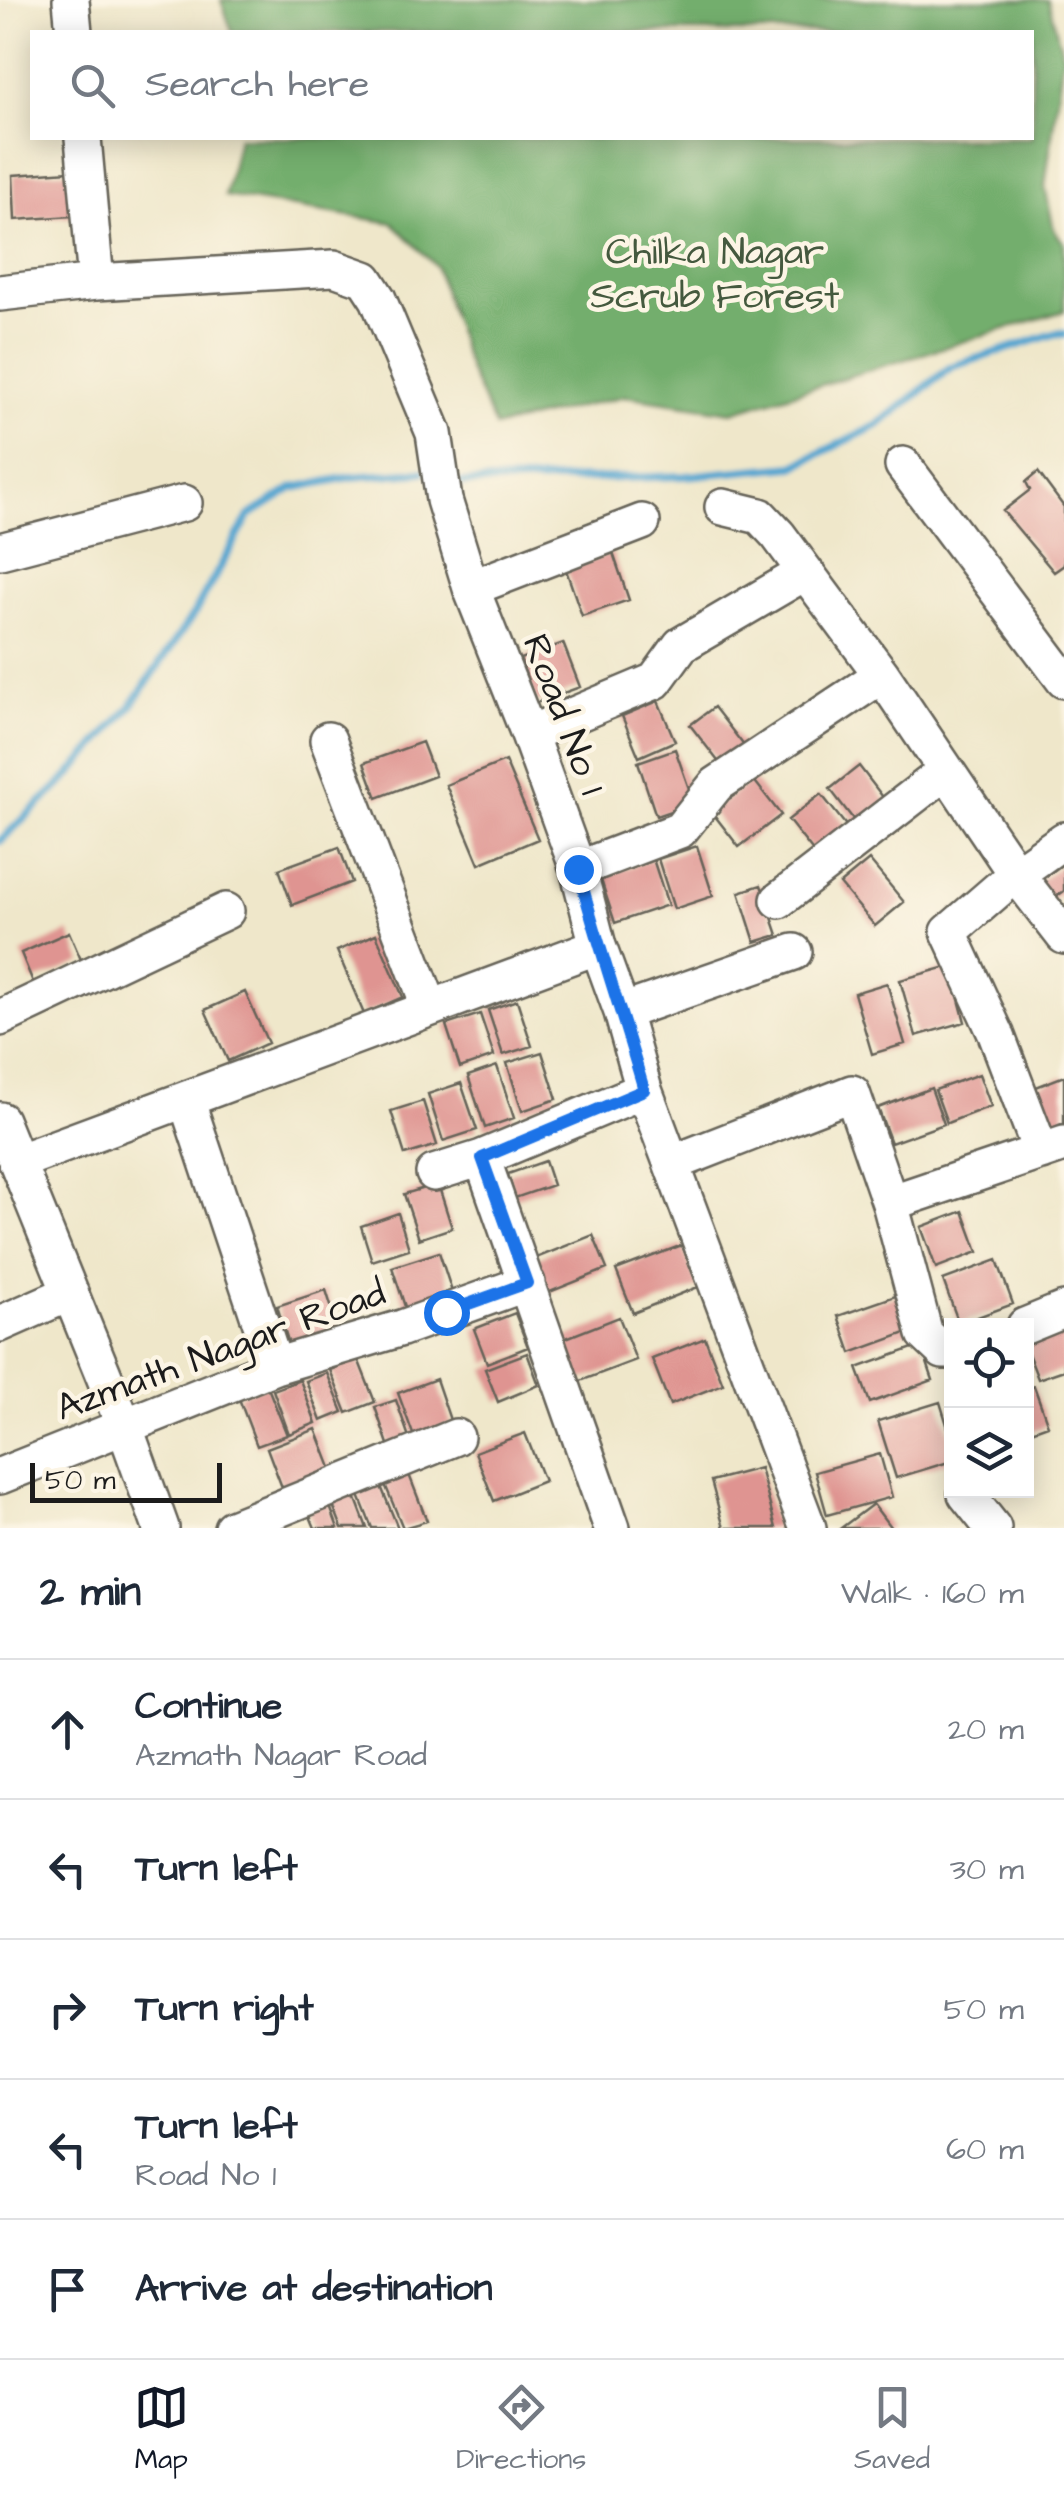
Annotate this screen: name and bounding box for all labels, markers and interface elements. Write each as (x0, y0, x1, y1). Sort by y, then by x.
search box (30, 30, 1034, 140)
icon: search (65, 58, 120, 113)
text: Search here (145, 59, 369, 111)
park label: Chilka Nagar Scrub Forest (591, 227, 839, 323)
street label: Road No 1 (509, 627, 618, 802)
route end (556, 847, 602, 893)
street label: Azmath Nagar Road (49, 1267, 393, 1435)
route start (424, 1290, 470, 1336)
map controls (944, 1318, 1034, 1498)
button: locate (944, 1318, 1034, 1408)
button: layers (944, 1408, 1034, 1498)
scale bar (30, 1458, 222, 1502)
text: 50 m (45, 1461, 116, 1500)
text: 2 min (40, 1564, 141, 1622)
text: Walk · 160 m (841, 1571, 1024, 1616)
text: Continue (135, 1681, 282, 1733)
icon: ahead (40, 1702, 95, 1757)
text: 20 m (948, 1707, 1024, 1752)
text: Azmath Nagar Road (135, 1733, 427, 1778)
icon: left (40, 1842, 95, 1897)
text: Turn left (135, 1843, 298, 1895)
text: 30 m (950, 1847, 1024, 1892)
icon: right (40, 1982, 95, 2037)
text: Turn right (135, 1983, 314, 2035)
text: 50 m (943, 1987, 1024, 2032)
text: Turn left (135, 2101, 298, 2153)
icon: left (40, 2122, 95, 2177)
text: 60 m (946, 2127, 1024, 2172)
text: Road No 1 (135, 2153, 276, 2198)
icon: arrive (40, 2262, 95, 2317)
text: Arrive at destination (135, 2263, 492, 2315)
tab: Map (134, 2380, 189, 2479)
tab: Directions (456, 2380, 586, 2479)
tab: Saved (854, 2380, 930, 2479)

